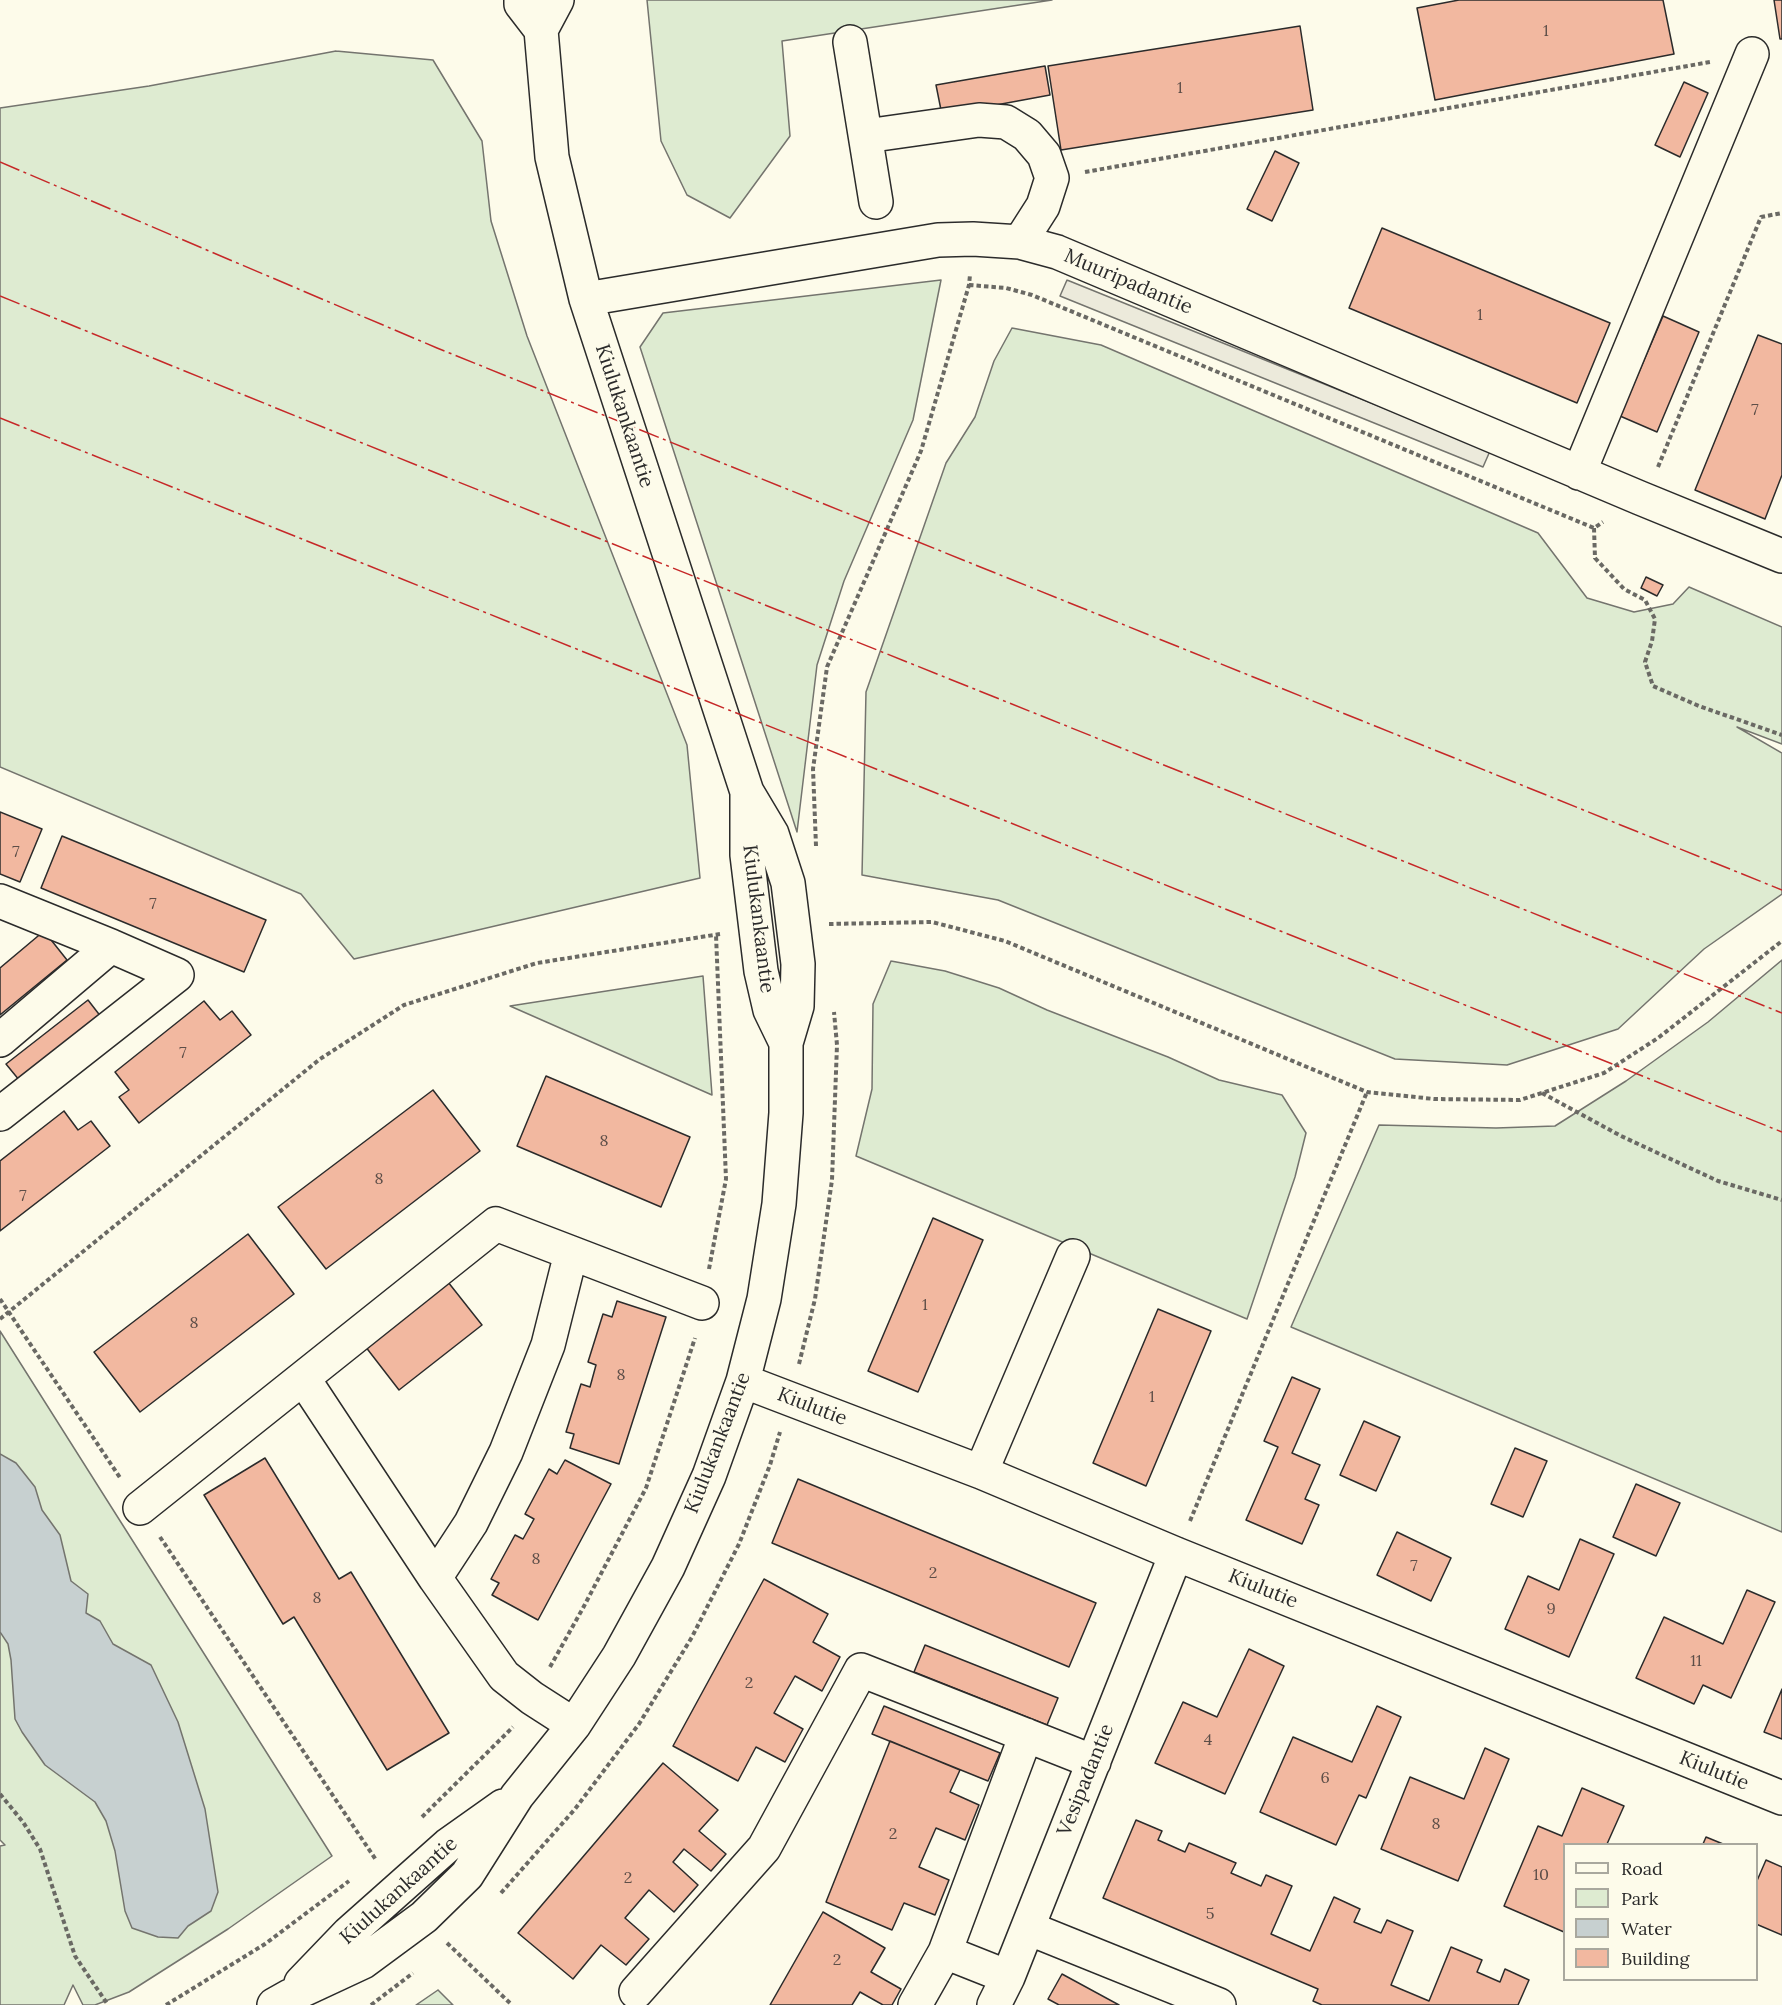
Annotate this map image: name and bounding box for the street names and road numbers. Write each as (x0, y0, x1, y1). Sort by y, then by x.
street label: Muuripadantie (1060, 244, 1196, 320)
street label: Kiulukankaantie (590, 341, 658, 491)
street label: Kiulukankaantie (737, 843, 779, 995)
street label: Kiulukankaantie (680, 1369, 756, 1517)
street label: Kiulutie (774, 1383, 850, 1431)
street label: Kiulutie (1225, 1564, 1301, 1614)
street label: Vesipadantie (1053, 1720, 1119, 1840)
street label: Kiulutie (1676, 1746, 1752, 1796)
street label: Kiulukankaantie (335, 1832, 463, 1950)

